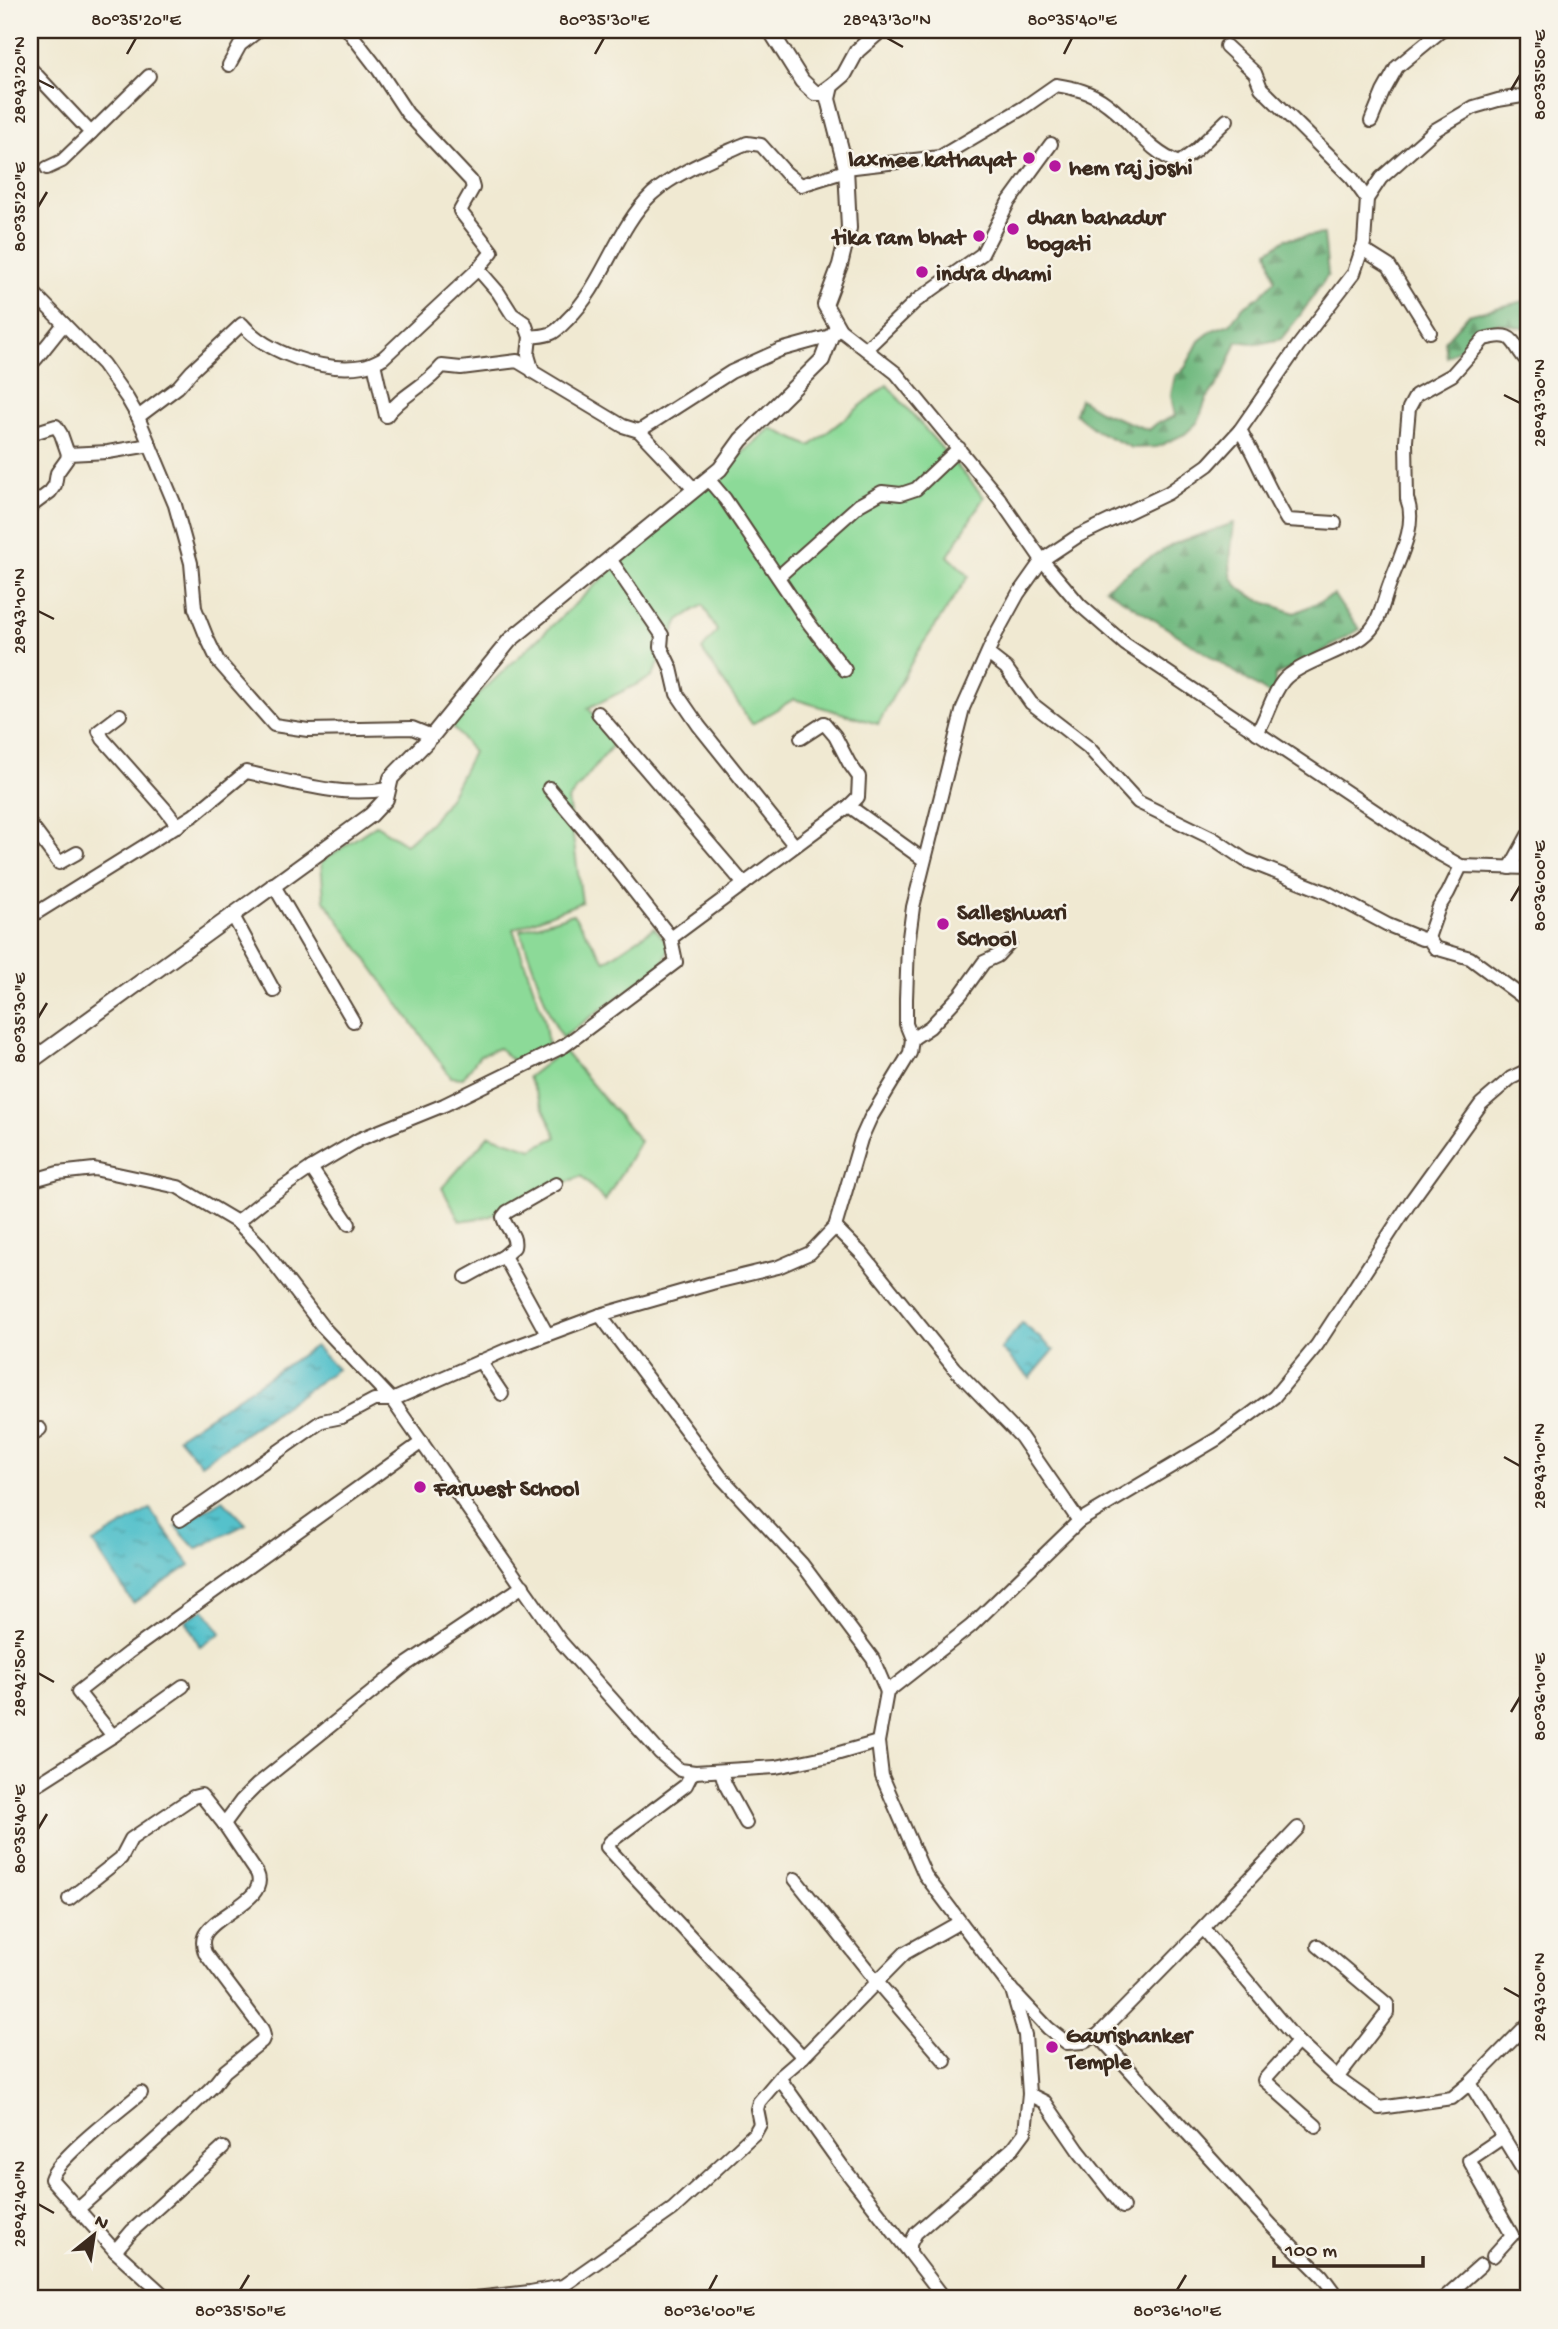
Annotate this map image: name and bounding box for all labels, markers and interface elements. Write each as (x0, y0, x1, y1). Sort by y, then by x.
text: 80°35'20"E (91, 11, 181, 32)
text: 80°35'30"E (559, 11, 650, 32)
text: 28°43'30"N (843, 11, 931, 32)
text: 80°35'40"E (1028, 11, 1117, 32)
text: 80°35'50"E (1531, 29, 1552, 120)
text: 28°43'20"N (11, 36, 32, 124)
place label: laxmee kathayat (848, 148, 1018, 175)
marker: laxmee kathayat (1021, 150, 1037, 166)
place label: hem raj joshi (1069, 156, 1193, 183)
marker: hem raj joshi (1047, 158, 1063, 174)
text: 80°35'20"E (11, 162, 32, 252)
place label: dhan bahadur bogati (1026, 206, 1167, 259)
marker: dhan bahadur bogati (1005, 221, 1021, 237)
place label: tika ram bhat (831, 226, 968, 253)
marker: tika ram bhat (971, 228, 987, 244)
place label: indra dhami (936, 262, 1052, 289)
marker: indra dhami (914, 264, 930, 280)
text: 28°43'30"N (1531, 359, 1552, 447)
text: 28°43'10"N (11, 568, 32, 654)
text: 80°36'00"E (1531, 840, 1552, 931)
place label: Salleshwari School (957, 901, 1067, 954)
marker: Salleshwari School (935, 916, 951, 932)
text: 80°35'30"E (11, 972, 32, 1063)
text: 28°43'10"N (1531, 1423, 1552, 1509)
place label: Farwest School (433, 1477, 579, 1504)
marker: Farwest School (412, 1479, 428, 1495)
text: 28°42'50"N (11, 1629, 32, 1717)
text: 80°36'10"E (1531, 1653, 1552, 1741)
text: 80°35'40"E (11, 1784, 32, 1874)
text: 28°43'00"N (1531, 1953, 1552, 2041)
place label: Gaurishanker Temple (1064, 2024, 1195, 2077)
marker: Gaurishanker Temple (1044, 2039, 1060, 2055)
text: 28°42'40"N (11, 2161, 32, 2247)
north arrow (60, 2200, 130, 2270)
text: N (90, 2210, 112, 2236)
scale bar (1274, 2224, 1423, 2268)
text: 100 m (1284, 2240, 1337, 2265)
text: 80°35'50"E (195, 2302, 286, 2323)
text: 80°36'00"E (664, 2302, 755, 2323)
text: 80°36'10"E (1133, 2302, 1221, 2323)

